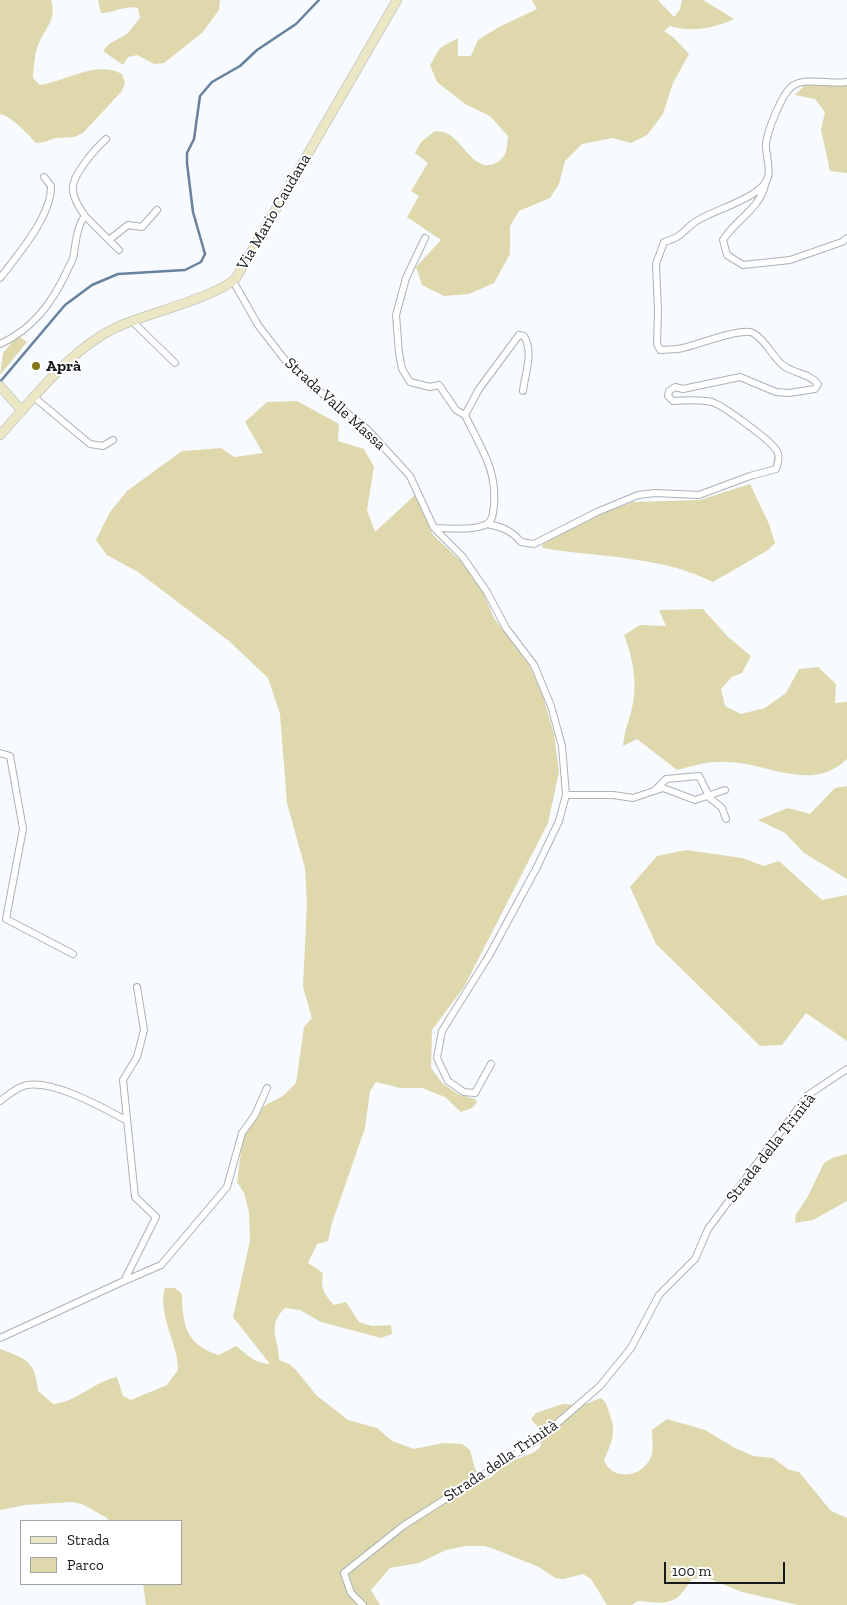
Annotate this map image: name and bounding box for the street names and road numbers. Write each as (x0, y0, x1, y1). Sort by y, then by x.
street label: Via Mario Caudana (233, 150, 315, 274)
street label: Strada Valle Massa (281, 354, 389, 454)
street label: Strada della Trinità (722, 1090, 820, 1206)
street label: Strada della Trinità (440, 1416, 562, 1506)

